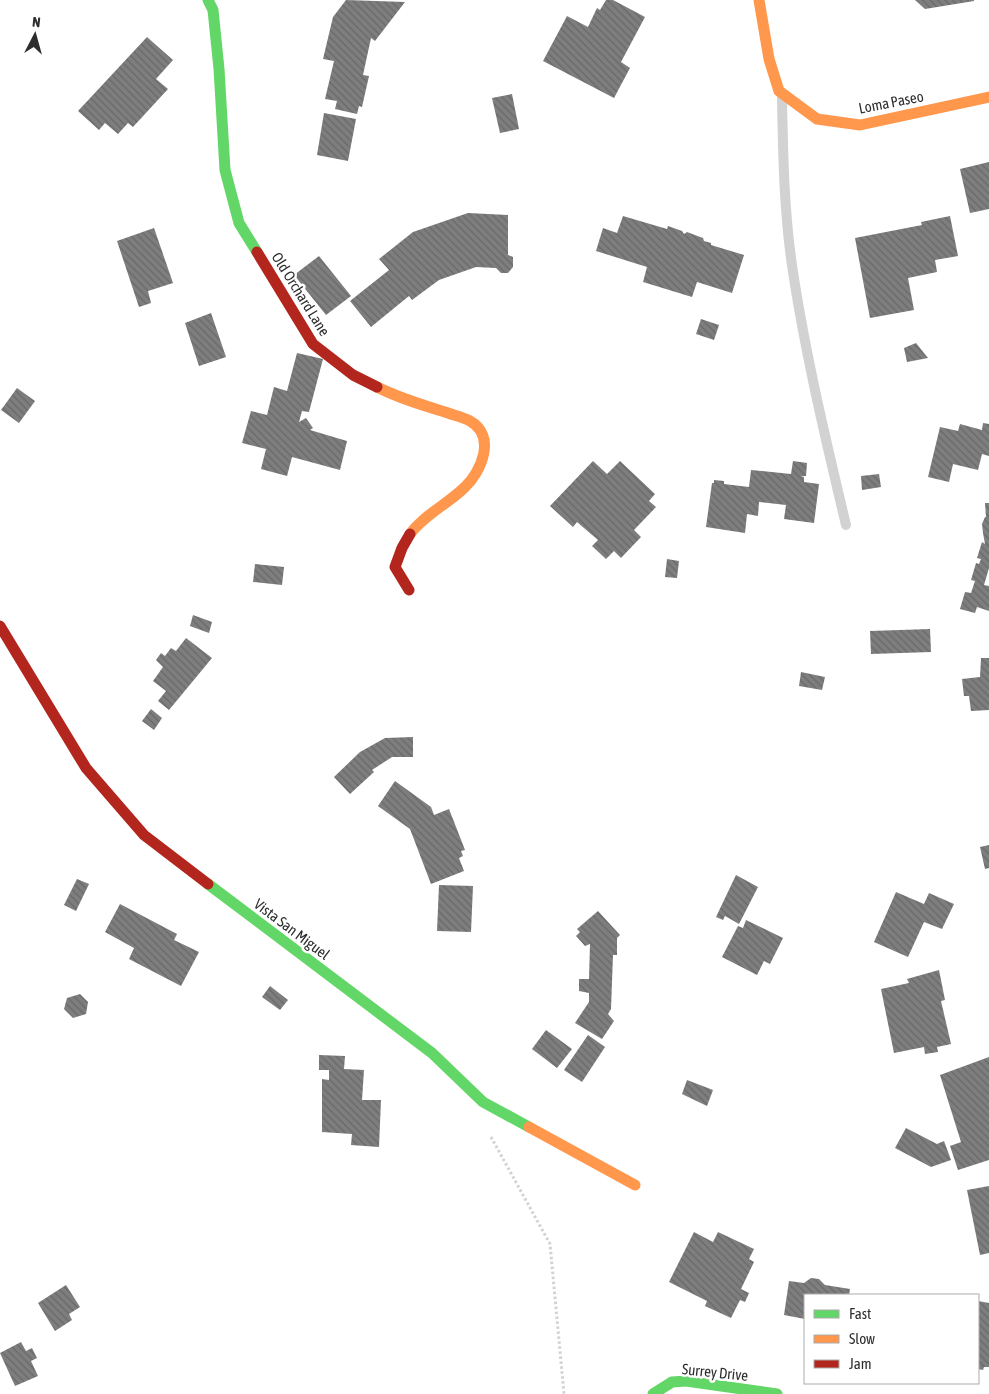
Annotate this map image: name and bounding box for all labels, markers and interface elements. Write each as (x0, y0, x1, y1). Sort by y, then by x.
north arrow (10, 10, 60, 60)
text: N (31, 14, 41, 30)
street label: Loma Paseo (857, 87, 925, 117)
street label: Old Orchard Lane (269, 249, 334, 339)
street label: Vista San Miguel (251, 895, 333, 963)
legend (804, 1294, 979, 1384)
text: Fast (849, 1305, 871, 1322)
text: Slow (849, 1330, 875, 1347)
text: Jam (849, 1355, 872, 1372)
street label: Surrey Drive (681, 1360, 749, 1384)

